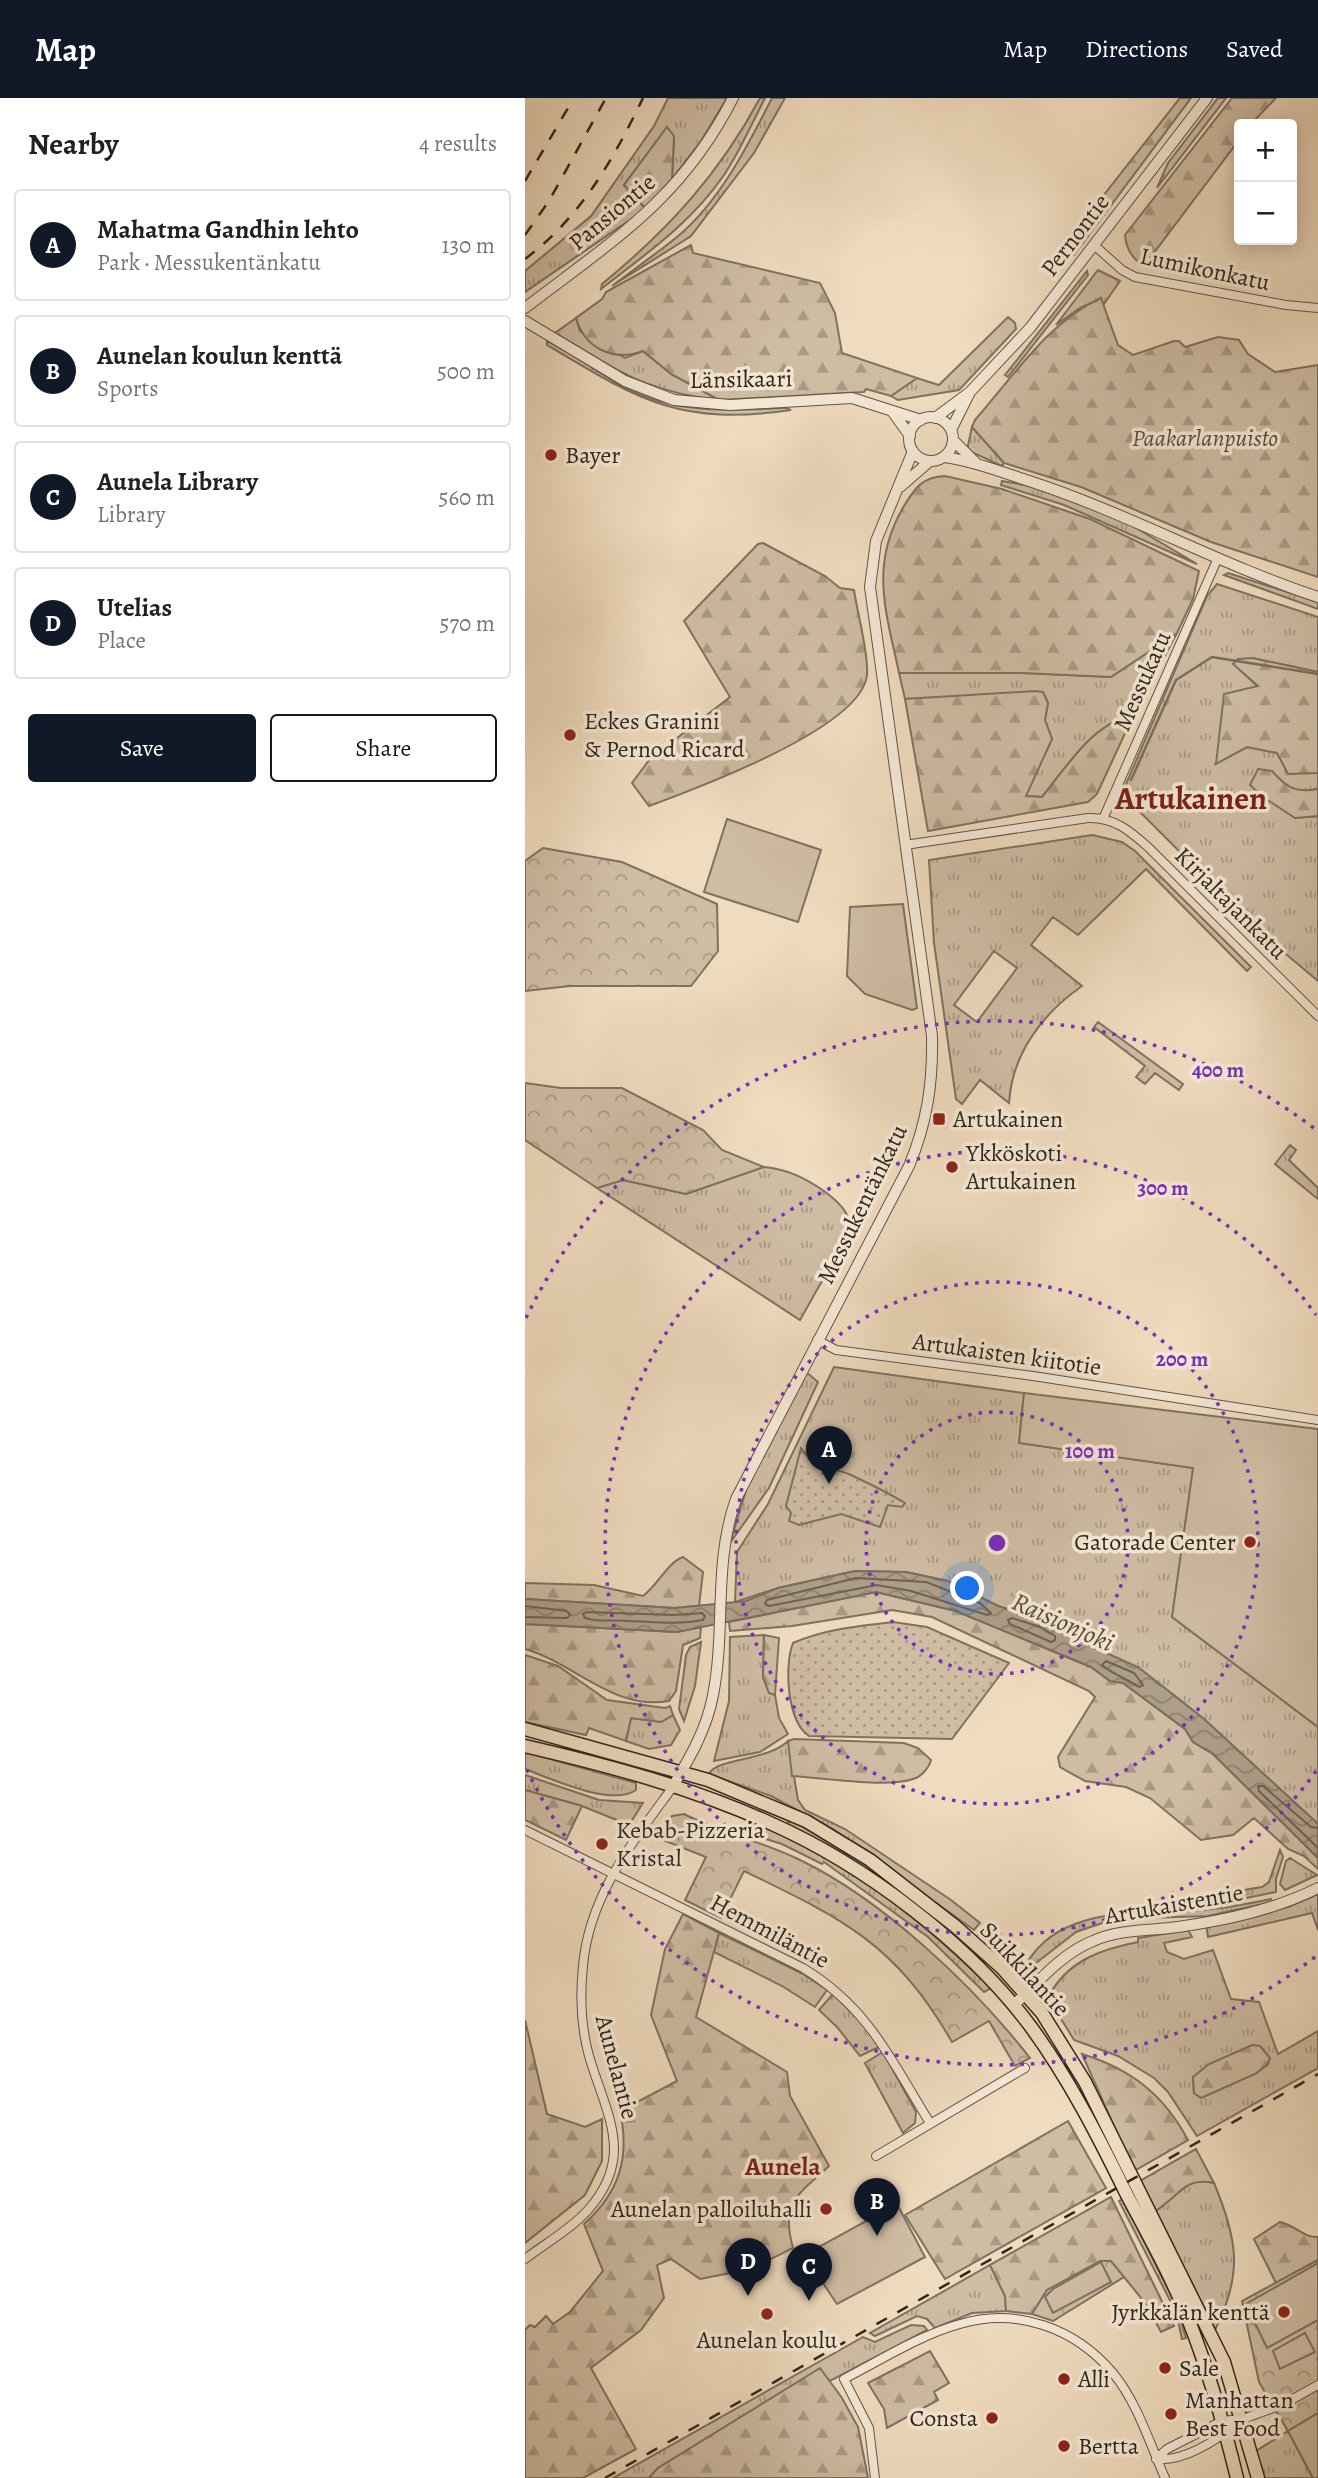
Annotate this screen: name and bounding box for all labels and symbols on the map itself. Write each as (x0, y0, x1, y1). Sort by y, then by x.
street label: Pansiontie (562, 166, 662, 258)
street label: Pernontie (1033, 187, 1117, 283)
street label: Lumikonkatu (1137, 240, 1273, 298)
street label: Länsikaari (689, 362, 793, 396)
park label: Paakarlanpuisto (1132, 422, 1278, 454)
place label: Bayer (565, 439, 620, 471)
marker: Bayer (543, 447, 559, 463)
street label: Messukatu (1106, 626, 1178, 736)
place label: Eckes Granini & Pernod Ricard (584, 705, 745, 765)
marker: Eckes Granini & Pernod Ricard (562, 727, 578, 743)
district label: Artukainen (1114, 776, 1267, 820)
street label: Kirjaltajankatu (1168, 840, 1294, 966)
text: 400 m (1192, 1056, 1245, 1084)
place label: Artukainen (952, 1103, 1063, 1135)
marker: Artukainen (931, 1111, 947, 1127)
street label: Messukentänkatu (809, 1119, 915, 1289)
place label: Ykköskoti Artukainen (965, 1137, 1076, 1197)
marker: Ykköskoti Artukainen (944, 1159, 960, 1175)
text: 300 m (1137, 1174, 1189, 1202)
street label: Artukaisten kiitotie (910, 1325, 1103, 1383)
text: 200 m (1156, 1345, 1209, 1373)
pin: A (806, 1426, 852, 1484)
text: 100 m (1065, 1437, 1115, 1465)
place label: Gatorade Center (1074, 1526, 1236, 1558)
centre of rings (985, 1531, 1009, 1555)
marker: Gatorade Center (1242, 1534, 1258, 1550)
your location (950, 1571, 984, 1605)
water label: Raisionjoki (1007, 1584, 1119, 1660)
place label: Kebab-Pizzeria Kristal (616, 1814, 766, 1874)
marker: Kebab-Pizzeria Kristal (594, 1836, 610, 1852)
street label: Artukaistentie (1101, 1876, 1246, 1932)
street label: Hemmiläntie (705, 1886, 835, 1976)
street label: Suikkilantie (973, 1915, 1077, 2023)
street label: Aunelantie (588, 2011, 646, 2122)
district label: Aunela (744, 2149, 821, 2184)
pin: B (854, 2178, 900, 2236)
place label: Aunelan palloiluhalli (610, 2193, 812, 2225)
marker: Aunelan palloiluhalli (818, 2201, 834, 2217)
pin: D (725, 2238, 771, 2296)
pin: C (786, 2243, 832, 2301)
place label: Jyrkkälän kenttä (1111, 2296, 1271, 2328)
marker: Jyrkkälän kenttä (1276, 2304, 1292, 2320)
marker: Aunelan koulu (759, 2306, 775, 2322)
place label: Aunelan koulu (696, 2324, 837, 2356)
place label: Sale (1179, 2352, 1219, 2384)
marker: Sale (1157, 2360, 1173, 2376)
place label: Alli (1077, 2363, 1110, 2395)
marker: Alli (1056, 2371, 1072, 2387)
place label: Manhattan Best Food (1185, 2384, 1294, 2444)
place label: Consta (910, 2402, 979, 2434)
marker: Manhattan Best Food (1163, 2406, 1179, 2422)
marker: Consta (984, 2410, 1000, 2426)
place label: Bertta (1078, 2430, 1140, 2462)
marker: Bertta (1056, 2438, 1072, 2454)

